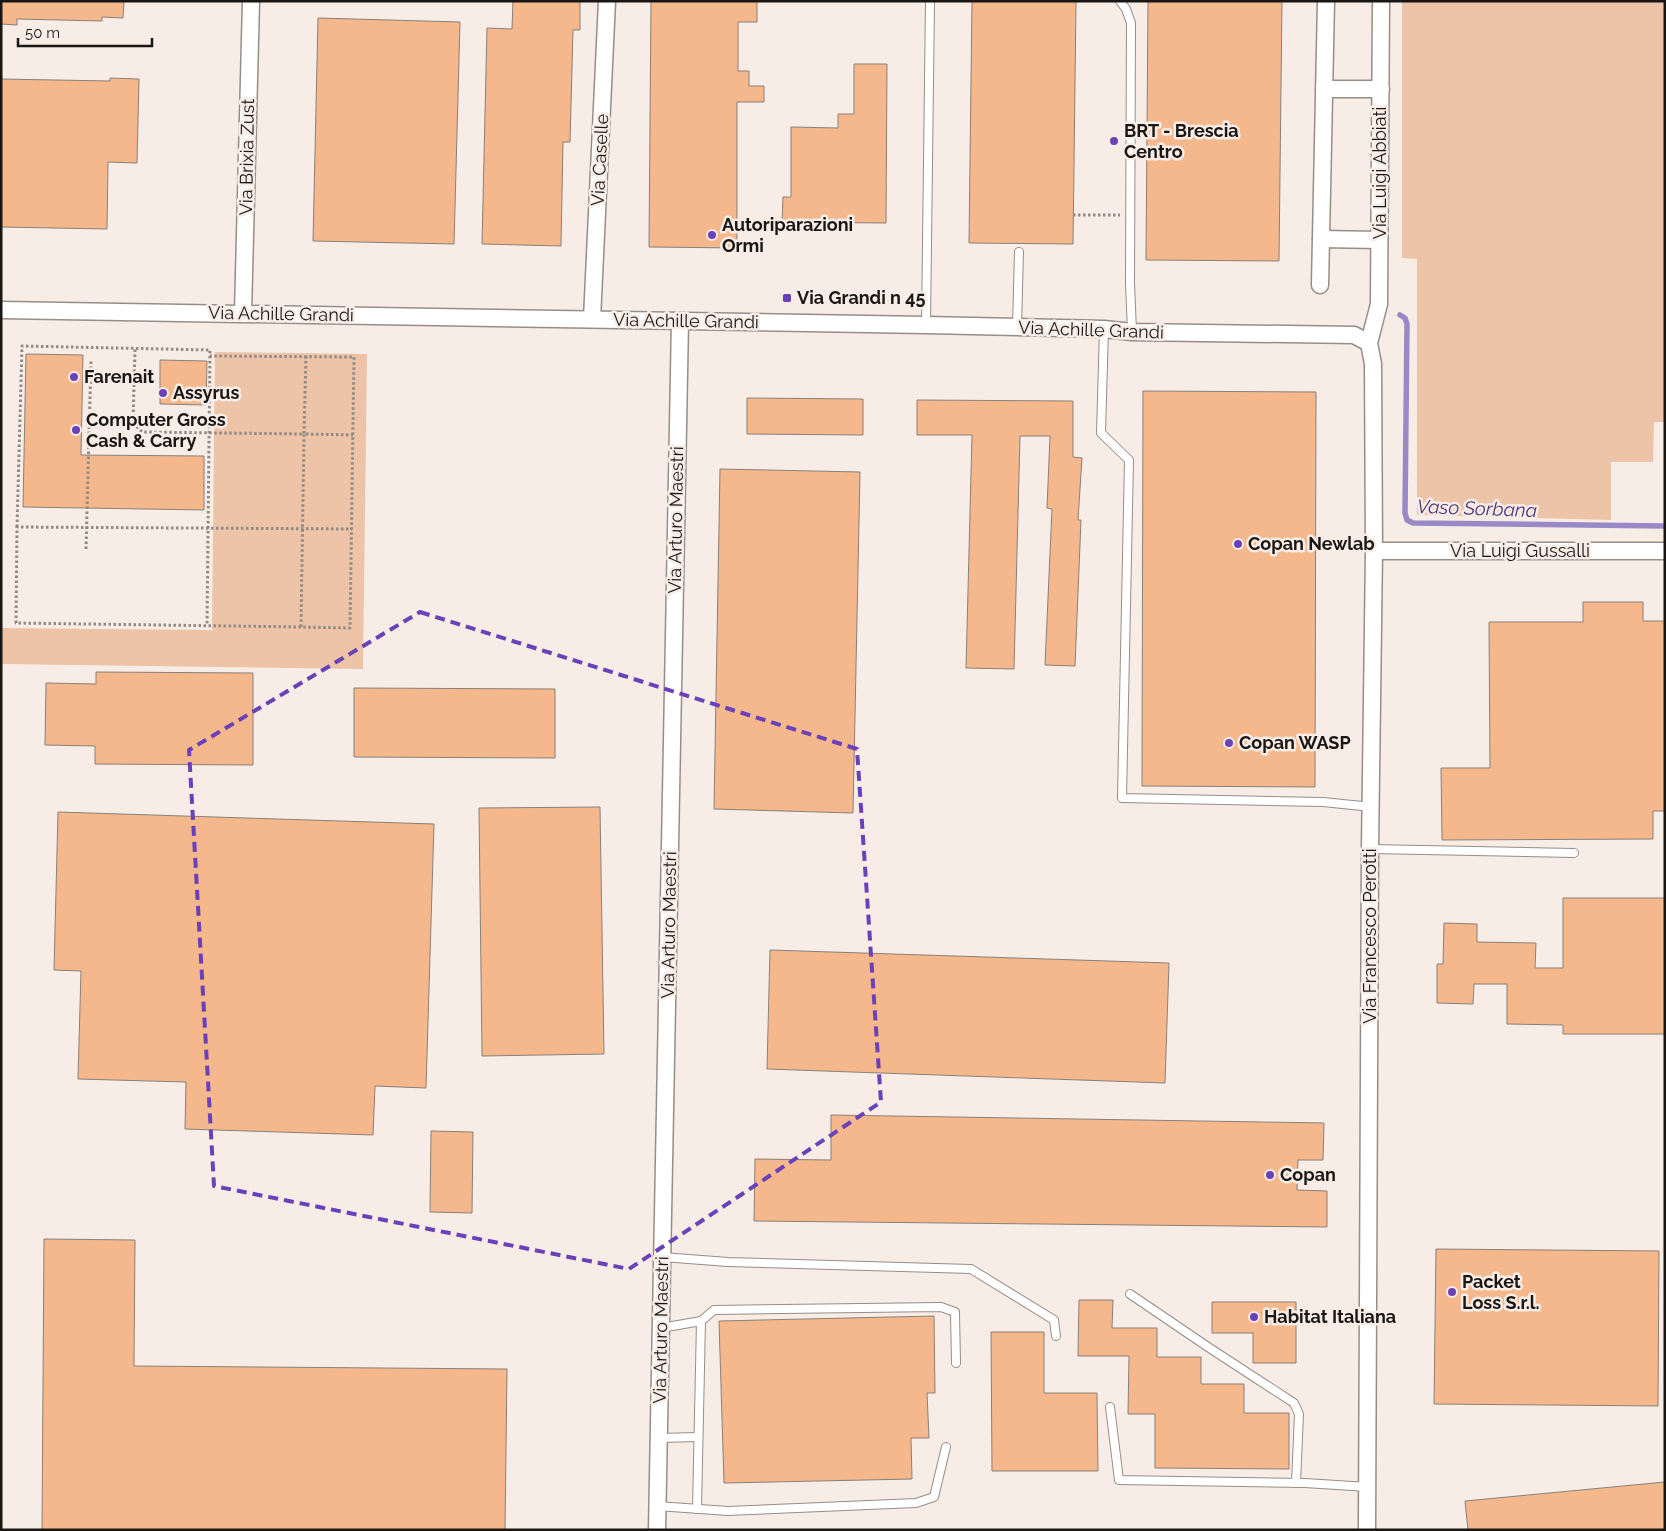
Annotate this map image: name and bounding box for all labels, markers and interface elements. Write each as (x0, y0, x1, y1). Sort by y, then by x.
scale bar (18, 15, 151, 47)
text: 50 m (25, 24, 60, 42)
street label: Via Brixia Zust (235, 98, 258, 216)
street label: Via Luigi Abbiati (1369, 107, 1390, 239)
street label: Via Caselle (587, 113, 612, 207)
place label: BRT - Brescia Centro (1124, 120, 1239, 162)
marker: BRT - Brescia Centro (1108, 135, 1120, 147)
place label: Autoriparazioni Ormi (722, 214, 853, 256)
marker: Autoriparazioni Ormi (706, 229, 718, 241)
place label: Via Grandi n 45 (797, 287, 926, 308)
marker: Via Grandi n 45 (781, 292, 793, 304)
street label: Via Achille Grandi (208, 302, 354, 325)
street label: Via Achille Grandi (613, 309, 759, 332)
street label: Via Achille Grandi (1018, 316, 1164, 343)
place label: Farenait (84, 366, 154, 387)
marker: Farenait (68, 371, 80, 383)
place label: Assyrus (173, 382, 239, 403)
marker: Assyrus (157, 387, 169, 399)
place label: Computer Gross Cash & Carry (86, 409, 226, 451)
marker: Computer Gross Cash & Carry (70, 424, 82, 436)
street label: Via Arturo Maestri (664, 446, 687, 594)
water label: Vaso Sorbana (1417, 495, 1537, 521)
place label: Copan Newlab (1248, 533, 1375, 554)
marker: Copan Newlab (1232, 538, 1244, 550)
street label: Via Luigi Gussalli (1450, 540, 1590, 561)
place label: Copan WASP (1239, 732, 1351, 753)
marker: Copan WASP (1223, 737, 1235, 749)
street label: Via Francesco Perotti (1359, 848, 1380, 1024)
street label: Via Arturo Maestri (657, 851, 680, 999)
place label: Copan (1280, 1164, 1336, 1185)
marker: Copan (1264, 1169, 1276, 1181)
street label: Via Arturo Maestri (649, 1256, 672, 1404)
place label: Packet Loss S.r.l. (1462, 1271, 1540, 1313)
marker: Packet Loss S.r.l. (1446, 1286, 1458, 1298)
place label: Habitat Italiana (1264, 1306, 1396, 1327)
marker: Habitat Italiana (1248, 1311, 1260, 1323)

